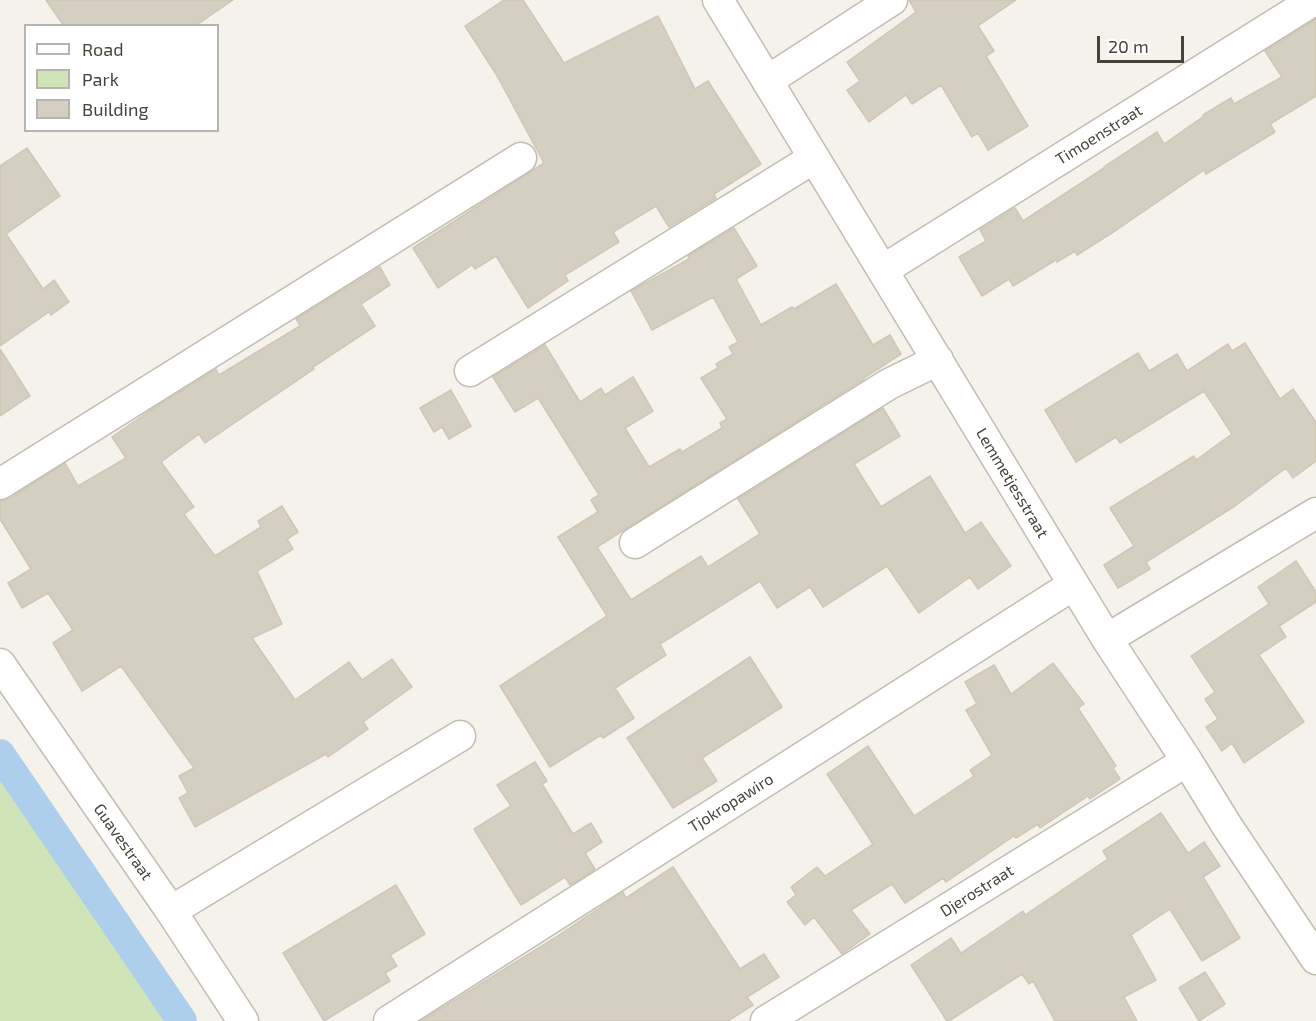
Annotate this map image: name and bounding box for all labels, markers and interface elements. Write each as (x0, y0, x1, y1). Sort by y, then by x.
legend (24, 24, 219, 132)
scale bar (1100, 24, 1187, 62)
text: 20 m (1108, 35, 1149, 57)
text: Road (82, 38, 123, 60)
text: Park (82, 68, 119, 90)
text: Building (82, 98, 149, 120)
street label: Timoenstraat (1052, 101, 1146, 169)
street label: Lemmetjesstraat (972, 425, 1052, 541)
street label: Tjokropawiro (685, 769, 777, 837)
street label: Guavestraat (90, 800, 156, 884)
street label: Djerostraat (937, 861, 1017, 921)

